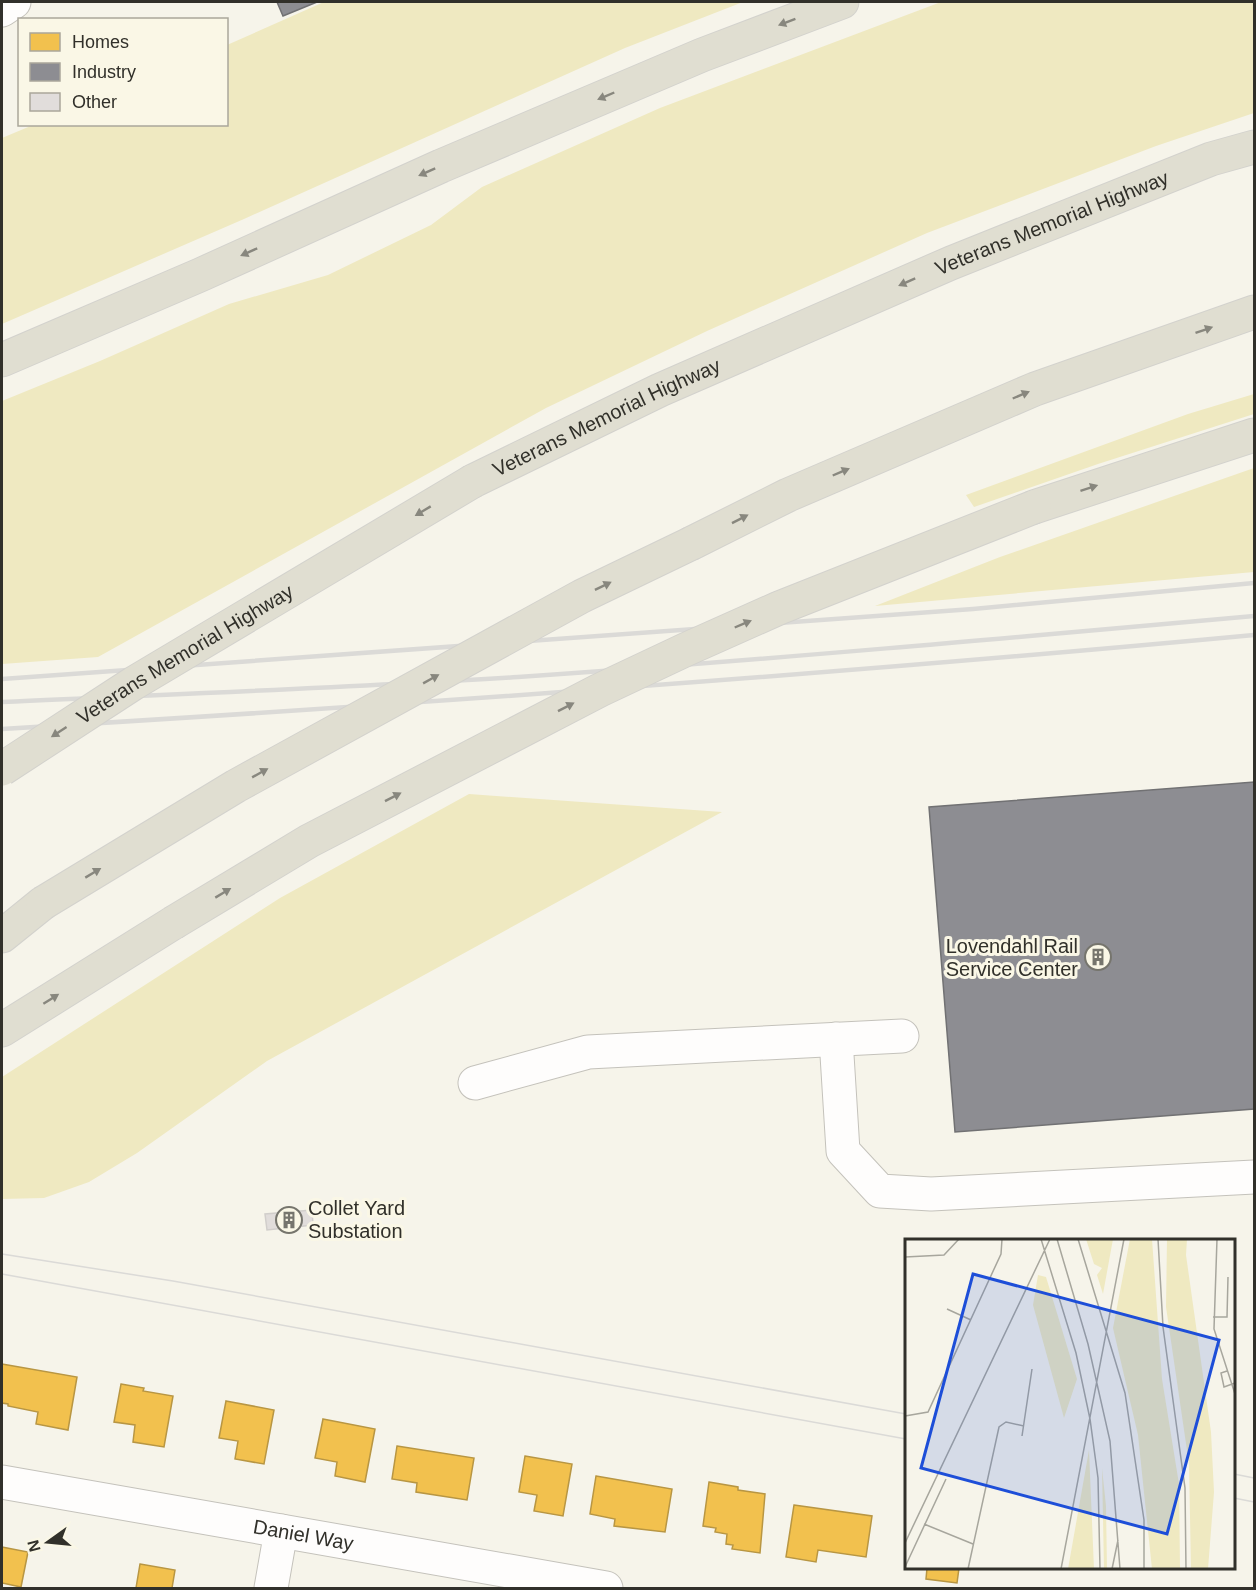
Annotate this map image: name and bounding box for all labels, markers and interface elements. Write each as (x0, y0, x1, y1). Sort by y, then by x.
legend (18, 18, 228, 126)
one-way arrow (778, 18, 796, 28)
text: Homes (72, 32, 129, 52)
text: Industry (72, 62, 136, 82)
one-way arrow (598, 91, 615, 100)
text: Other (72, 92, 117, 112)
street label: Veterans Memorial Highway (932, 166, 1172, 279)
one-way arrow (417, 167, 435, 177)
one-way arrow (241, 248, 258, 257)
one-way arrow (897, 277, 915, 287)
one-way arrow (1195, 324, 1213, 334)
street label: Veterans Memorial Highway (489, 354, 724, 481)
one-way arrow (1012, 391, 1029, 400)
one-way arrow (833, 467, 851, 477)
one-way arrow (1080, 483, 1098, 493)
one-way arrow (415, 505, 431, 516)
one-way arrow (731, 514, 748, 524)
street label: Veterans Memorial Highway (73, 580, 297, 728)
one-way arrow (594, 582, 612, 592)
one-way arrow (734, 619, 752, 629)
one-way arrow (423, 674, 440, 684)
one-way arrow (558, 702, 575, 712)
one-way arrow (51, 726, 67, 737)
one-way arrow (252, 768, 269, 778)
one-way arrow (385, 792, 402, 802)
one-way arrow (85, 867, 101, 878)
one-way arrow (215, 887, 232, 898)
place label: Lovendahl Rail Service Center (946, 935, 1078, 980)
building icon: Lovendahl Rail Service Center (1083, 942, 1113, 972)
one-way arrow (43, 994, 59, 1005)
place label: Collet Yard Substation (308, 1197, 405, 1242)
building icon: Collet Yard Substation (274, 1205, 304, 1235)
inset map (905, 1239, 1235, 1569)
north arrow (18, 1512, 78, 1572)
street label: Daniel Way (251, 1515, 355, 1555)
text: N (24, 1538, 44, 1554)

